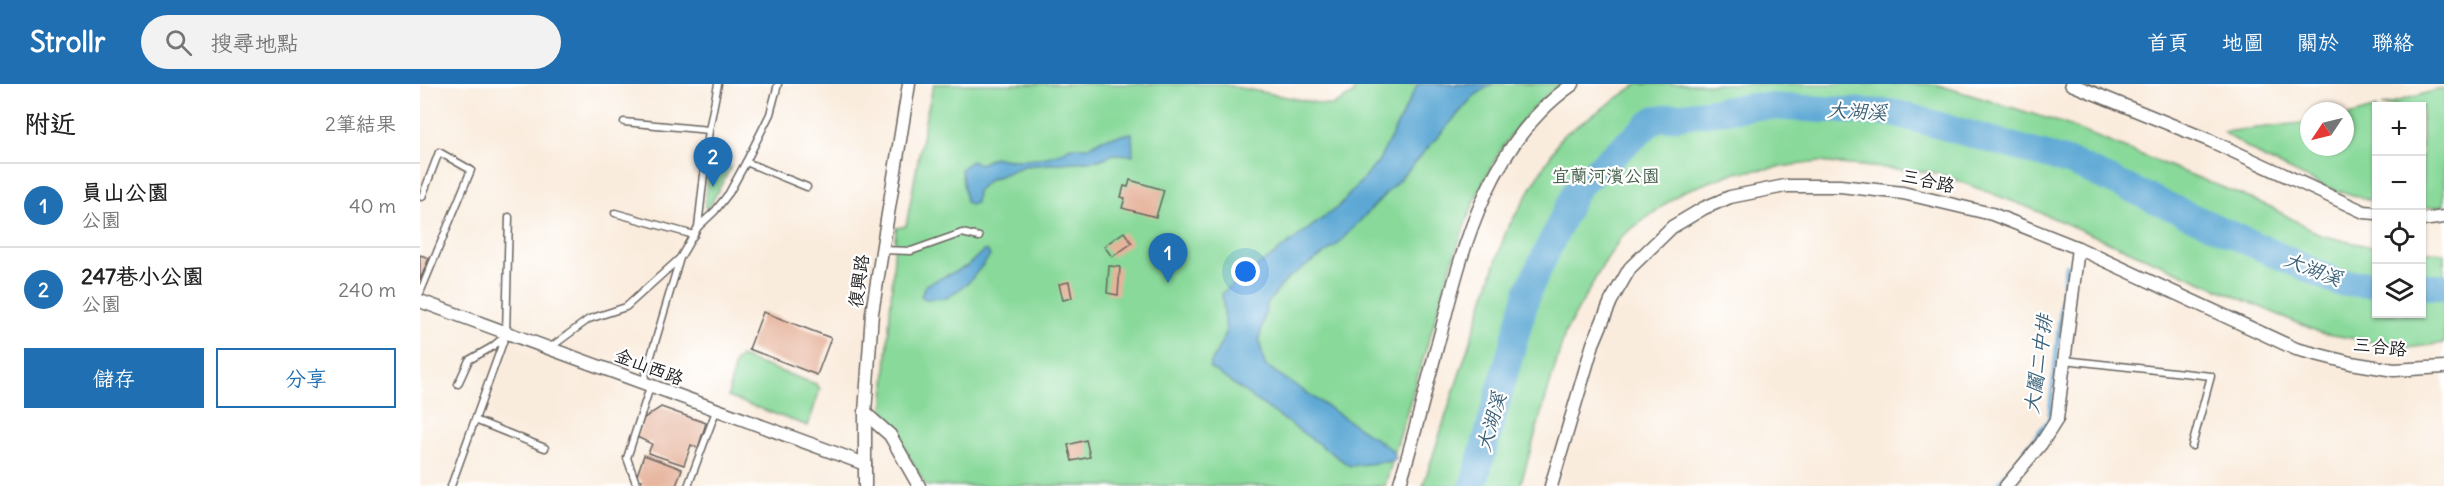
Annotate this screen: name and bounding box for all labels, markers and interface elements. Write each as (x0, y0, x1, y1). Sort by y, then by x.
search box (141, 15, 561, 69)
text: Strollr (30, 24, 105, 60)
icon: search (162, 26, 195, 59)
text: 搜尋地點 (210, 29, 298, 57)
text: 首頁 (2147, 29, 2189, 56)
text: 地圖 (2222, 29, 2264, 56)
text: 關於 (2297, 29, 2339, 56)
text: 聯絡 (2372, 29, 2414, 56)
water label: 大湖溪 (1826, 96, 1889, 125)
north arrow (2300, 102, 2354, 156)
map controls (2372, 102, 2426, 318)
button: + (2372, 102, 2426, 156)
text: 附近 (24, 107, 76, 140)
text: 2筆結果 (325, 111, 396, 136)
pin: 2 (694, 138, 732, 187)
button: − (2372, 156, 2426, 210)
park label: 宜蘭河濱公園 (1552, 164, 1660, 187)
street label: 三合路 (1899, 164, 1957, 197)
text: 員山公園 (81, 178, 169, 206)
text: 1 (40, 193, 47, 218)
text: 40 m (349, 193, 396, 218)
text: 公園 (81, 207, 121, 232)
button: locate (2372, 210, 2426, 264)
pin: 1 (1148, 234, 1188, 283)
water label: 大湖溪 (2281, 246, 2347, 291)
street label: 復興路 (843, 253, 874, 309)
your location (1231, 257, 1260, 286)
text: 247巷小公園 (81, 262, 204, 290)
button: layers (2372, 264, 2426, 318)
text: 2 (38, 277, 49, 302)
text: 240 m (338, 277, 396, 302)
text: 公園 (81, 291, 121, 316)
water label: 大鬮二中排 (2018, 311, 2057, 415)
street label: 三合路 (2352, 332, 2408, 361)
street label: 金山西路 (611, 343, 687, 390)
button: 儲存 (24, 348, 204, 408)
button: 分享 (216, 348, 396, 408)
water label: 大湖溪 (1470, 389, 1511, 454)

